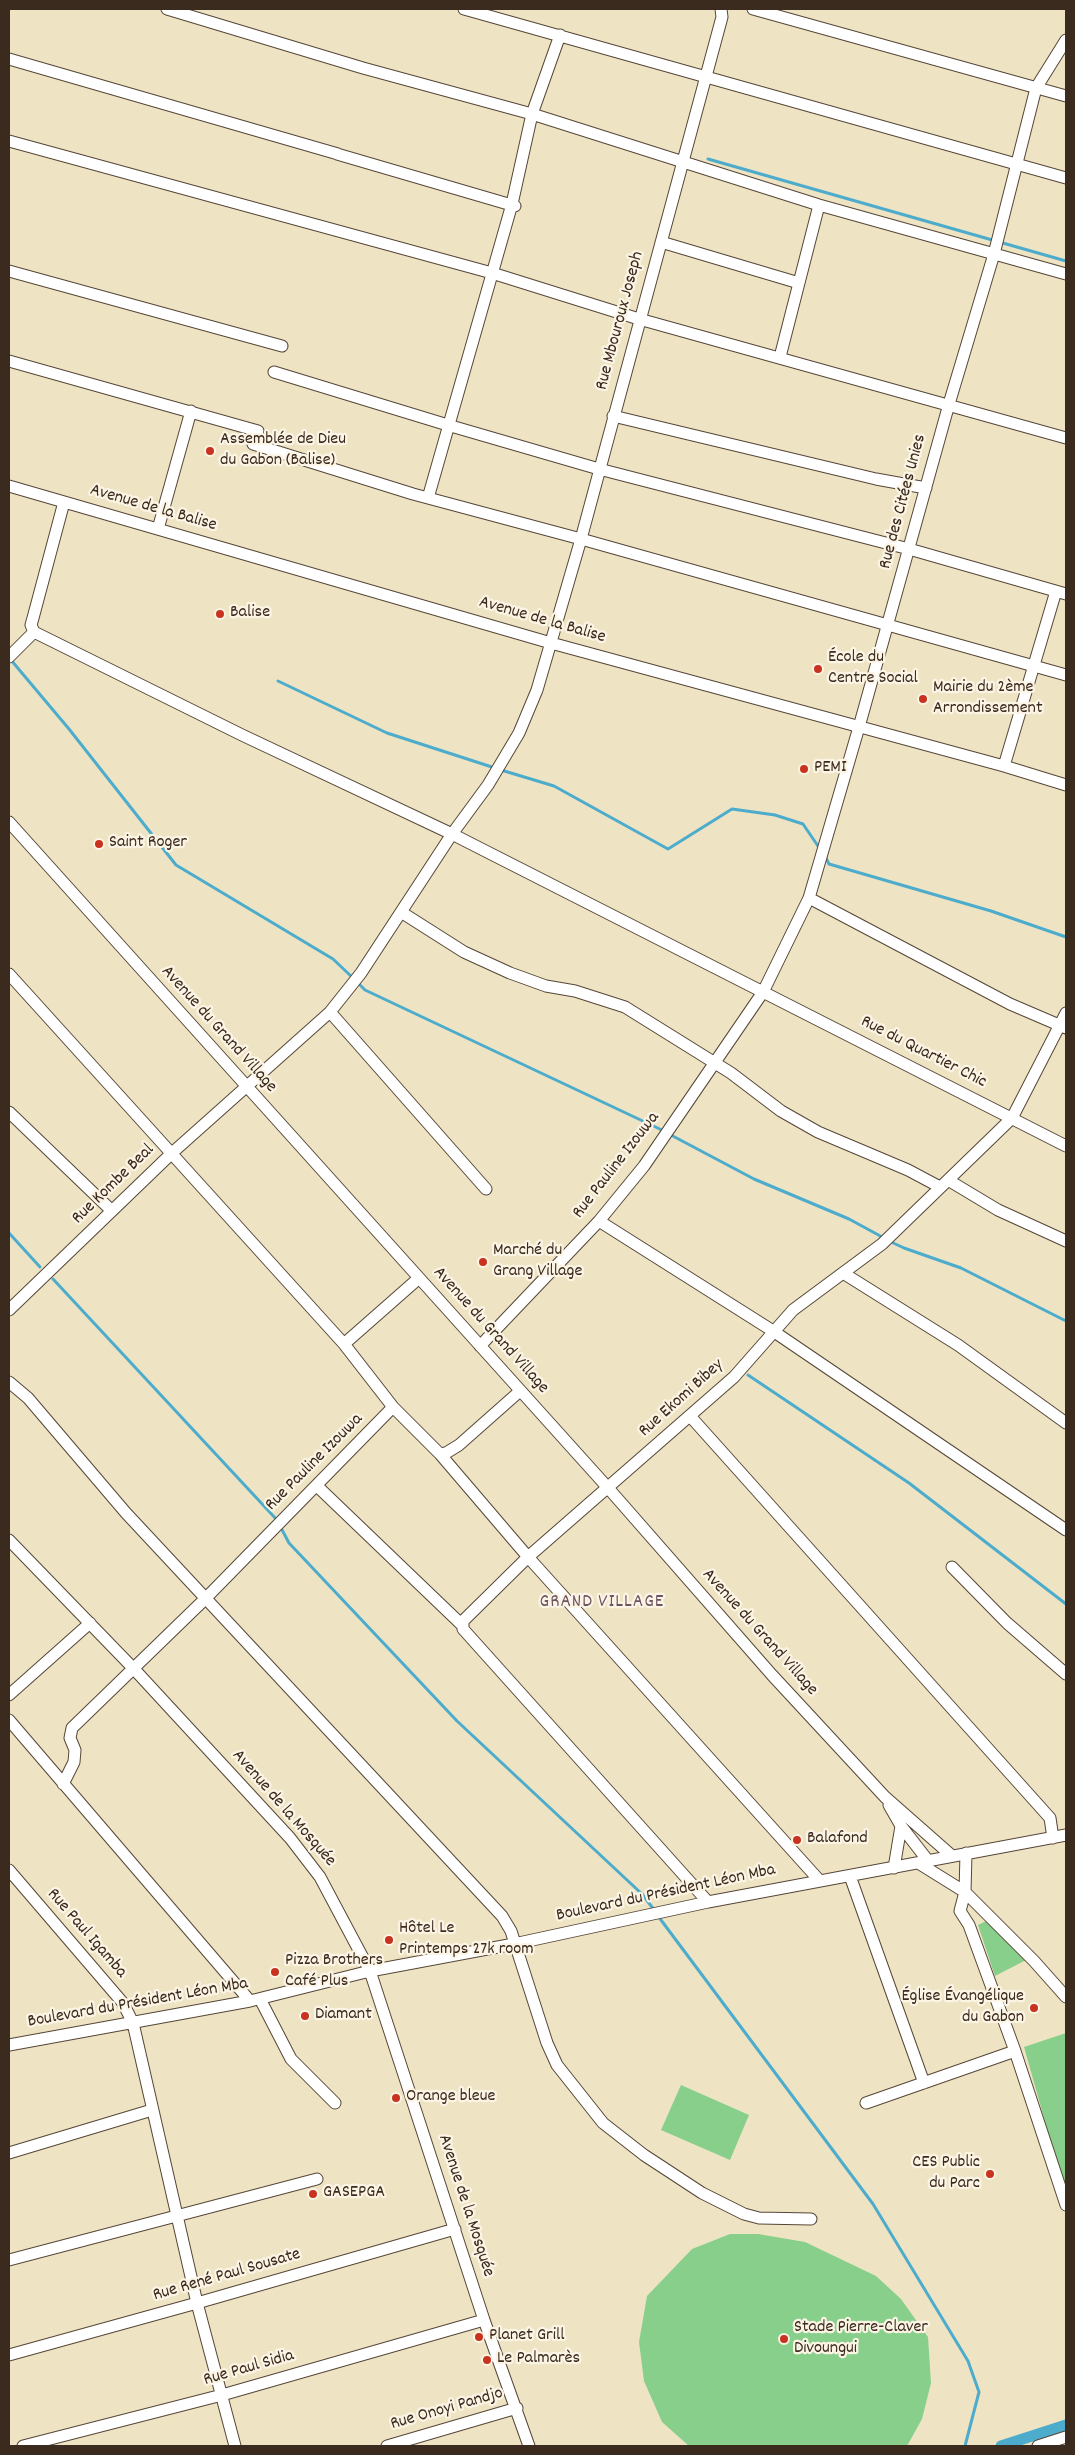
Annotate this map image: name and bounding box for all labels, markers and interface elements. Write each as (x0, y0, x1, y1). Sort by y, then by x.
street label: Rue Mbouroux Joseph (592, 249, 650, 393)
place label: Assemblée de Dieu du Gabon (Balise) (220, 430, 346, 472)
street label: Rue des Citées Unies (876, 432, 932, 572)
marker: Assemblée de Dieu du Gabon (Balise) (204, 445, 216, 457)
street label: Avenue de la Balise (87, 481, 219, 537)
street label: Avenue de la Balise (476, 593, 608, 649)
place label: Balise (230, 603, 270, 625)
marker: Balise (214, 608, 226, 620)
place label: École du Centre Social (828, 648, 918, 691)
marker: École du Centre Social (812, 663, 824, 675)
place label: Mairie du 2ème Arrondissement (933, 678, 1043, 721)
marker: Mairie du 2ème Arrondissement (917, 693, 929, 705)
place label: PEMI (814, 758, 846, 780)
marker: PEMI (798, 763, 810, 775)
place label: Saint Roger (109, 833, 187, 855)
marker: Saint Roger (93, 838, 105, 850)
street label: Avenue du Grand Village (155, 962, 281, 1098)
street label: Rue du Quartier Chic (856, 1012, 990, 1094)
street label: Rue Pauline Izouwa (569, 1108, 665, 1224)
street label: Rue Kombe Beal (68, 1140, 160, 1230)
place label: Marché du Grang Village (493, 1241, 582, 1284)
marker: Marché du Grang Village (477, 1256, 489, 1268)
street label: Avenue du Grand Village (427, 1263, 553, 1399)
street label: Rue Ekomi Bibey (635, 1355, 729, 1443)
street label: Rue Pauline Izouwa (262, 1410, 368, 1516)
street label: Avenue du Grand Village (696, 1565, 822, 1701)
district label: GRAND VILLAGE (538, 1592, 666, 1614)
street label: Avenue de la Mosquée (226, 1746, 340, 1872)
place label: Balafond (807, 1829, 868, 1851)
marker: Balafond (791, 1834, 803, 1846)
street label: Boulevard du Président Léon Mba (555, 1860, 777, 1928)
street label: Rue Paul Igamba (41, 1885, 131, 1983)
place label: Hôtel Le Printemps 27k room (399, 1919, 534, 1962)
marker: Hôtel Le Printemps 27k room (383, 1934, 395, 1946)
place label: Pizza Brothers Café Plus (285, 1951, 383, 1994)
marker: Pizza Brothers Café Plus (269, 1966, 281, 1978)
street label: Boulevard du Président Léon Mba (26, 1974, 250, 2034)
place label: Église Évangélique du Gabon (901, 1987, 1024, 2030)
marker: Église Évangélique du Gabon (1028, 2002, 1040, 2014)
place label: Diamant (315, 2005, 372, 2027)
marker: Diamant (299, 2010, 311, 2022)
place label: Orange bleue (406, 2087, 495, 2109)
marker: Orange bleue (390, 2092, 402, 2104)
street label: Avenue de la Mosquée (432, 2132, 498, 2280)
place label: CES Public du Parc (912, 2153, 980, 2196)
marker: CES Public du Parc (984, 2168, 996, 2180)
place label: GASEPGA (323, 2183, 385, 2205)
marker: GASEPGA (307, 2188, 319, 2200)
street label: Rue René Paul Sousate (151, 2245, 303, 2307)
place label: Stade Pierre-Claver Divoungui (794, 2318, 928, 2360)
place label: Planet Grill (489, 2326, 565, 2348)
marker: Planet Grill (473, 2331, 485, 2343)
marker: Stade Pierre-Claver Divoungui (778, 2333, 790, 2345)
street label: Rue Paul Sidia (201, 2346, 297, 2392)
place label: Le Palmarès (497, 2349, 580, 2371)
marker: Le Palmarès (481, 2354, 493, 2366)
street label: Rue Onoyi Pandjo (388, 2384, 506, 2436)

